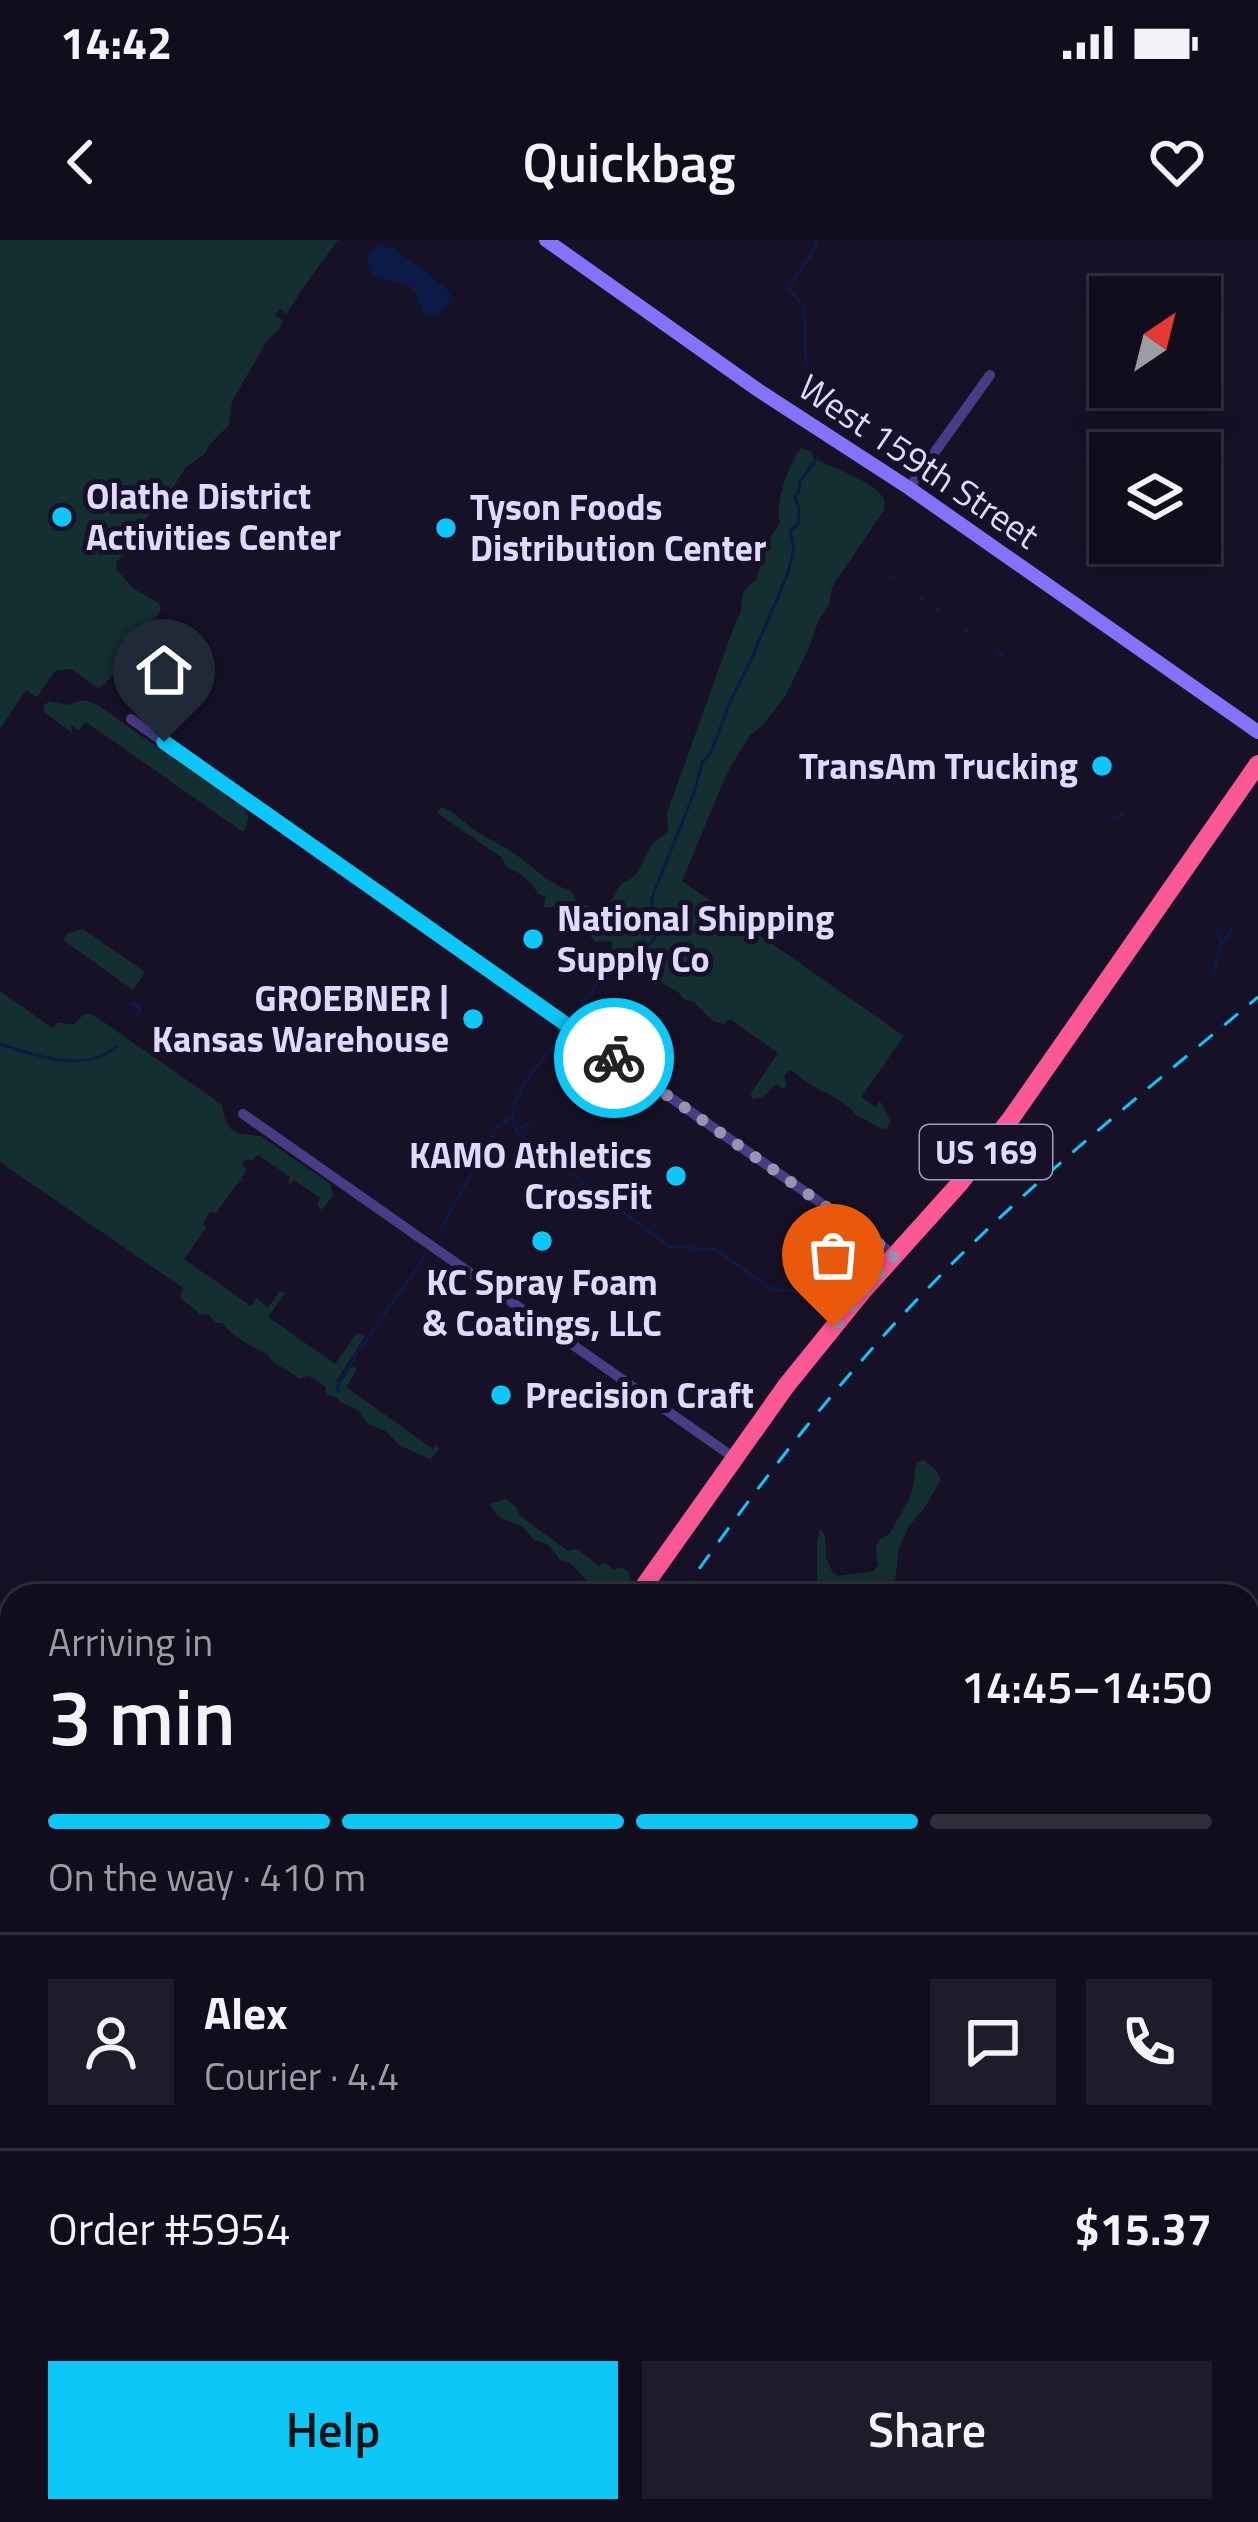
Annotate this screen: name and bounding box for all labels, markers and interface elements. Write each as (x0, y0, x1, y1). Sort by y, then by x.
text: 14:42 (60, 8, 172, 76)
text: Quickbag (522, 121, 736, 203)
icon: back (48, 129, 114, 195)
icon: heart (1144, 129, 1210, 195)
north arrow (1089, 276, 1221, 408)
map controls (1089, 276, 1221, 564)
street label: West 159th Street (788, 360, 1051, 562)
button: layers (1089, 432, 1221, 564)
place label: Olathe District Activities Center (86, 468, 341, 564)
place label: Tyson Foods Distribution Center (470, 479, 766, 575)
marker: Olathe District Activities Center (49, 504, 75, 530)
marker: Tyson Foods Distribution Center (433, 515, 459, 541)
pin (113, 619, 215, 742)
icon: home (131, 637, 197, 703)
place label: TransAm Trucking (799, 738, 1078, 793)
marker: TransAm Trucking (1089, 753, 1115, 779)
place label: National Shipping Supply Co (557, 890, 834, 986)
marker: National Shipping Supply Co (520, 926, 546, 952)
place label: GROEBNER | Kansas Warehouse (152, 970, 449, 1066)
courier (554, 998, 674, 1118)
marker: GROEBNER | Kansas Warehouse (460, 1006, 486, 1032)
icon: bike (581, 1025, 647, 1091)
road number: US 169 (920, 1125, 1052, 1179)
place label: KAMO Athletics CrossFit (409, 1127, 652, 1223)
marker: KAMO Athletics CrossFit (663, 1163, 689, 1189)
pin (782, 1204, 884, 1327)
icon: bag (800, 1222, 866, 1288)
marker: KC Spray Foam & Coatings, LLC (529, 1228, 555, 1254)
place label: KC Spray Foam & Coatings, LLC (422, 1254, 662, 1350)
place label: Precision Craft (525, 1367, 754, 1422)
marker: Precision Craft (488, 1382, 514, 1408)
text: Arriving in (48, 1612, 213, 1671)
text: 14:45–14:50 (961, 1652, 1212, 1720)
text: 3 min (48, 1657, 236, 1775)
text: On the way · 410 m (48, 1847, 366, 1906)
text: Alex (204, 1978, 288, 2046)
button: person (48, 1979, 174, 2105)
button: chat (930, 1979, 1056, 2105)
button: phone (1086, 1979, 1212, 2105)
text: Courier · 4.4 (204, 2046, 399, 2105)
text: Order #5954 (48, 2194, 291, 2262)
text: $15.37 (1074, 2194, 1212, 2262)
button: Help (48, 2361, 618, 2499)
button: Share (642, 2361, 1212, 2499)

